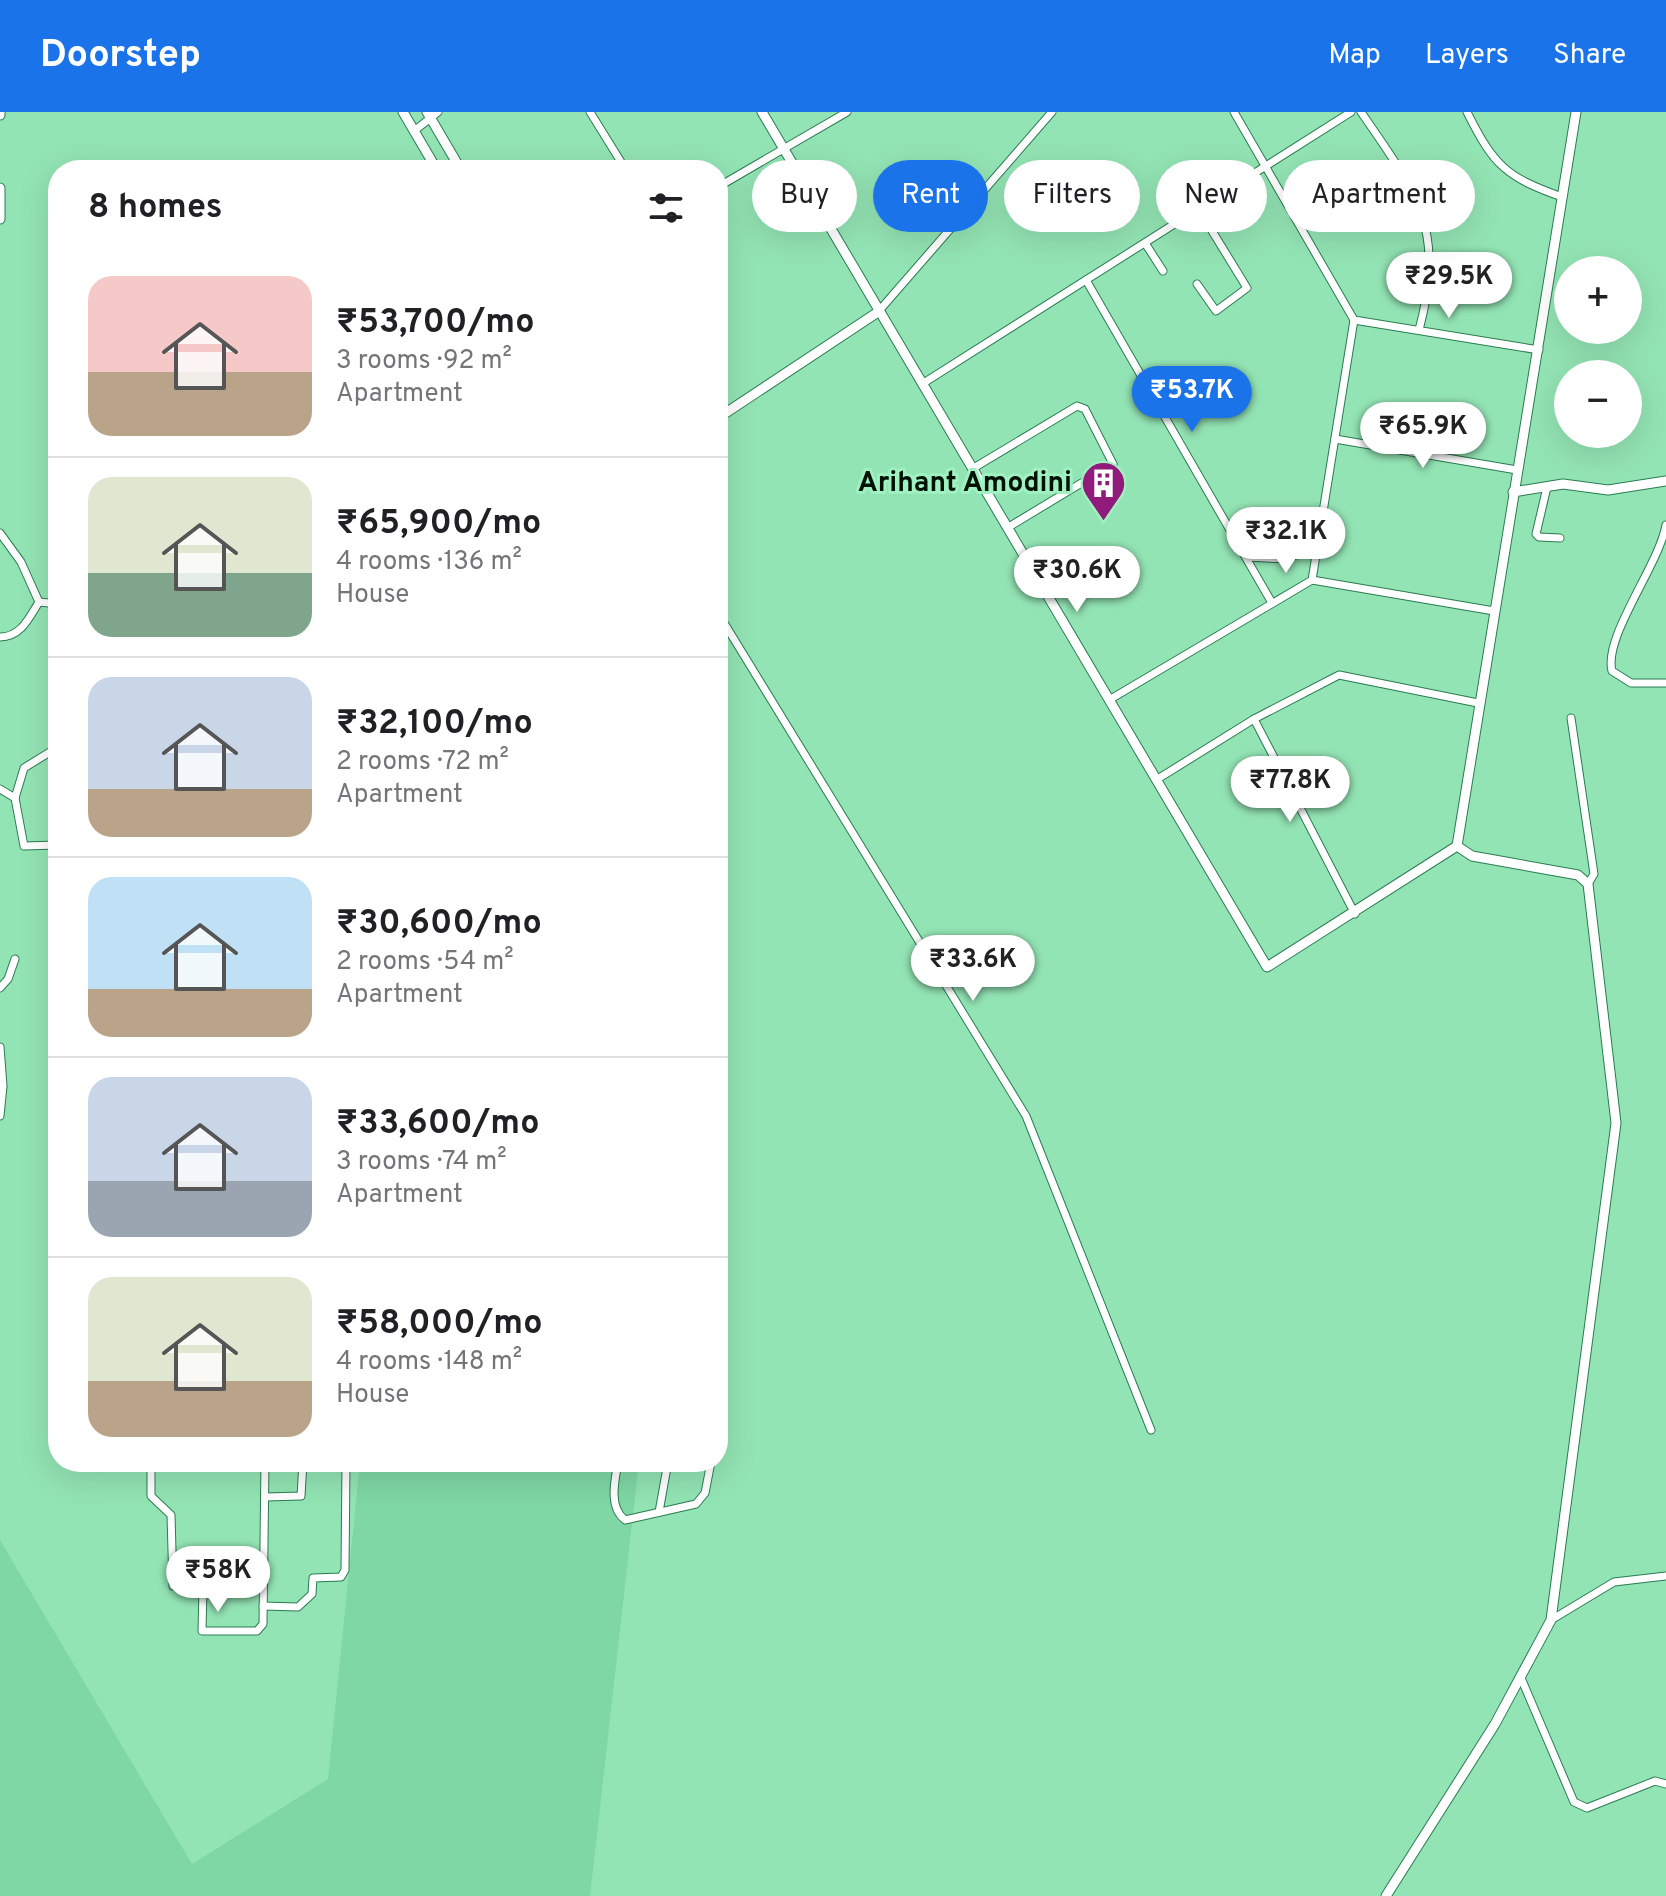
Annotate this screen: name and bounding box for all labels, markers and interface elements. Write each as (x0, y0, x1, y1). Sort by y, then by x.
text: Doorstep (40, 32, 201, 81)
text: Map (1328, 38, 1381, 74)
text: Layers (1425, 38, 1509, 74)
text: Share (1553, 38, 1626, 74)
chip: Buy (752, 160, 857, 232)
chip: Rent (873, 160, 988, 232)
chip: Filters (1004, 160, 1140, 232)
chip: New (1156, 160, 1267, 232)
chip: Apartment (1283, 160, 1475, 232)
icon: filters (644, 186, 688, 230)
text: 8 homes (88, 187, 222, 230)
pin: ₹29.5K (1384, 252, 1514, 320)
map controls (1554, 256, 1642, 448)
button: + (1554, 256, 1642, 344)
text: ₹29.5K (1404, 261, 1494, 294)
text: ₹53,700/mo (336, 302, 534, 345)
icon: home (152, 308, 248, 404)
text: 3 rooms · 92 m² (336, 345, 512, 378)
button: − (1554, 360, 1642, 448)
pin: ₹53.7K (1127, 366, 1257, 434)
text: ₹53.7K (1150, 375, 1234, 408)
text: Apartment (336, 378, 463, 411)
pin: ₹65.9K (1358, 402, 1488, 470)
text: ₹65.9K (1378, 411, 1468, 444)
building icon: Arihant Amodini (1079, 460, 1127, 523)
place label: Arihant Amodini (858, 466, 1072, 502)
text: ₹65,900/mo (336, 503, 541, 546)
pin: ₹32.1K (1221, 507, 1351, 575)
icon: home (152, 509, 248, 605)
text: ₹32.1K (1244, 516, 1328, 549)
text: 4 rooms · 136 m² (336, 546, 522, 579)
pin: ₹30.6K (1012, 546, 1142, 614)
text: ₹30.6K (1032, 555, 1122, 588)
text: House (336, 579, 409, 612)
text: ₹32,100/mo (336, 703, 533, 746)
icon: home (152, 709, 248, 805)
text: 2 rooms · 72 m² (336, 746, 509, 779)
pin: ₹77.8K (1225, 756, 1355, 824)
text: ₹77.8K (1249, 765, 1331, 798)
text: Apartment (336, 779, 463, 812)
text: ₹30,600/mo (336, 903, 542, 946)
icon: home (152, 909, 248, 1005)
pin: ₹33.6K (908, 935, 1038, 1003)
text: ₹33.6K (929, 944, 1017, 977)
text: 2 rooms · 54 m² (336, 946, 514, 979)
text: Apartment (336, 979, 463, 1012)
text: ₹33,600/mo (336, 1103, 540, 1146)
icon: home (152, 1109, 248, 1205)
text: 3 rooms · 74 m² (336, 1146, 507, 1179)
text: Apartment (336, 1179, 463, 1212)
text: ₹58,000/mo (336, 1303, 543, 1346)
icon: home (152, 1309, 248, 1405)
text: 4 rooms · 148 m² (336, 1346, 522, 1379)
text: House (336, 1379, 409, 1412)
pin: ₹58K (171, 1546, 265, 1614)
text: ₹58K (184, 1555, 252, 1588)

